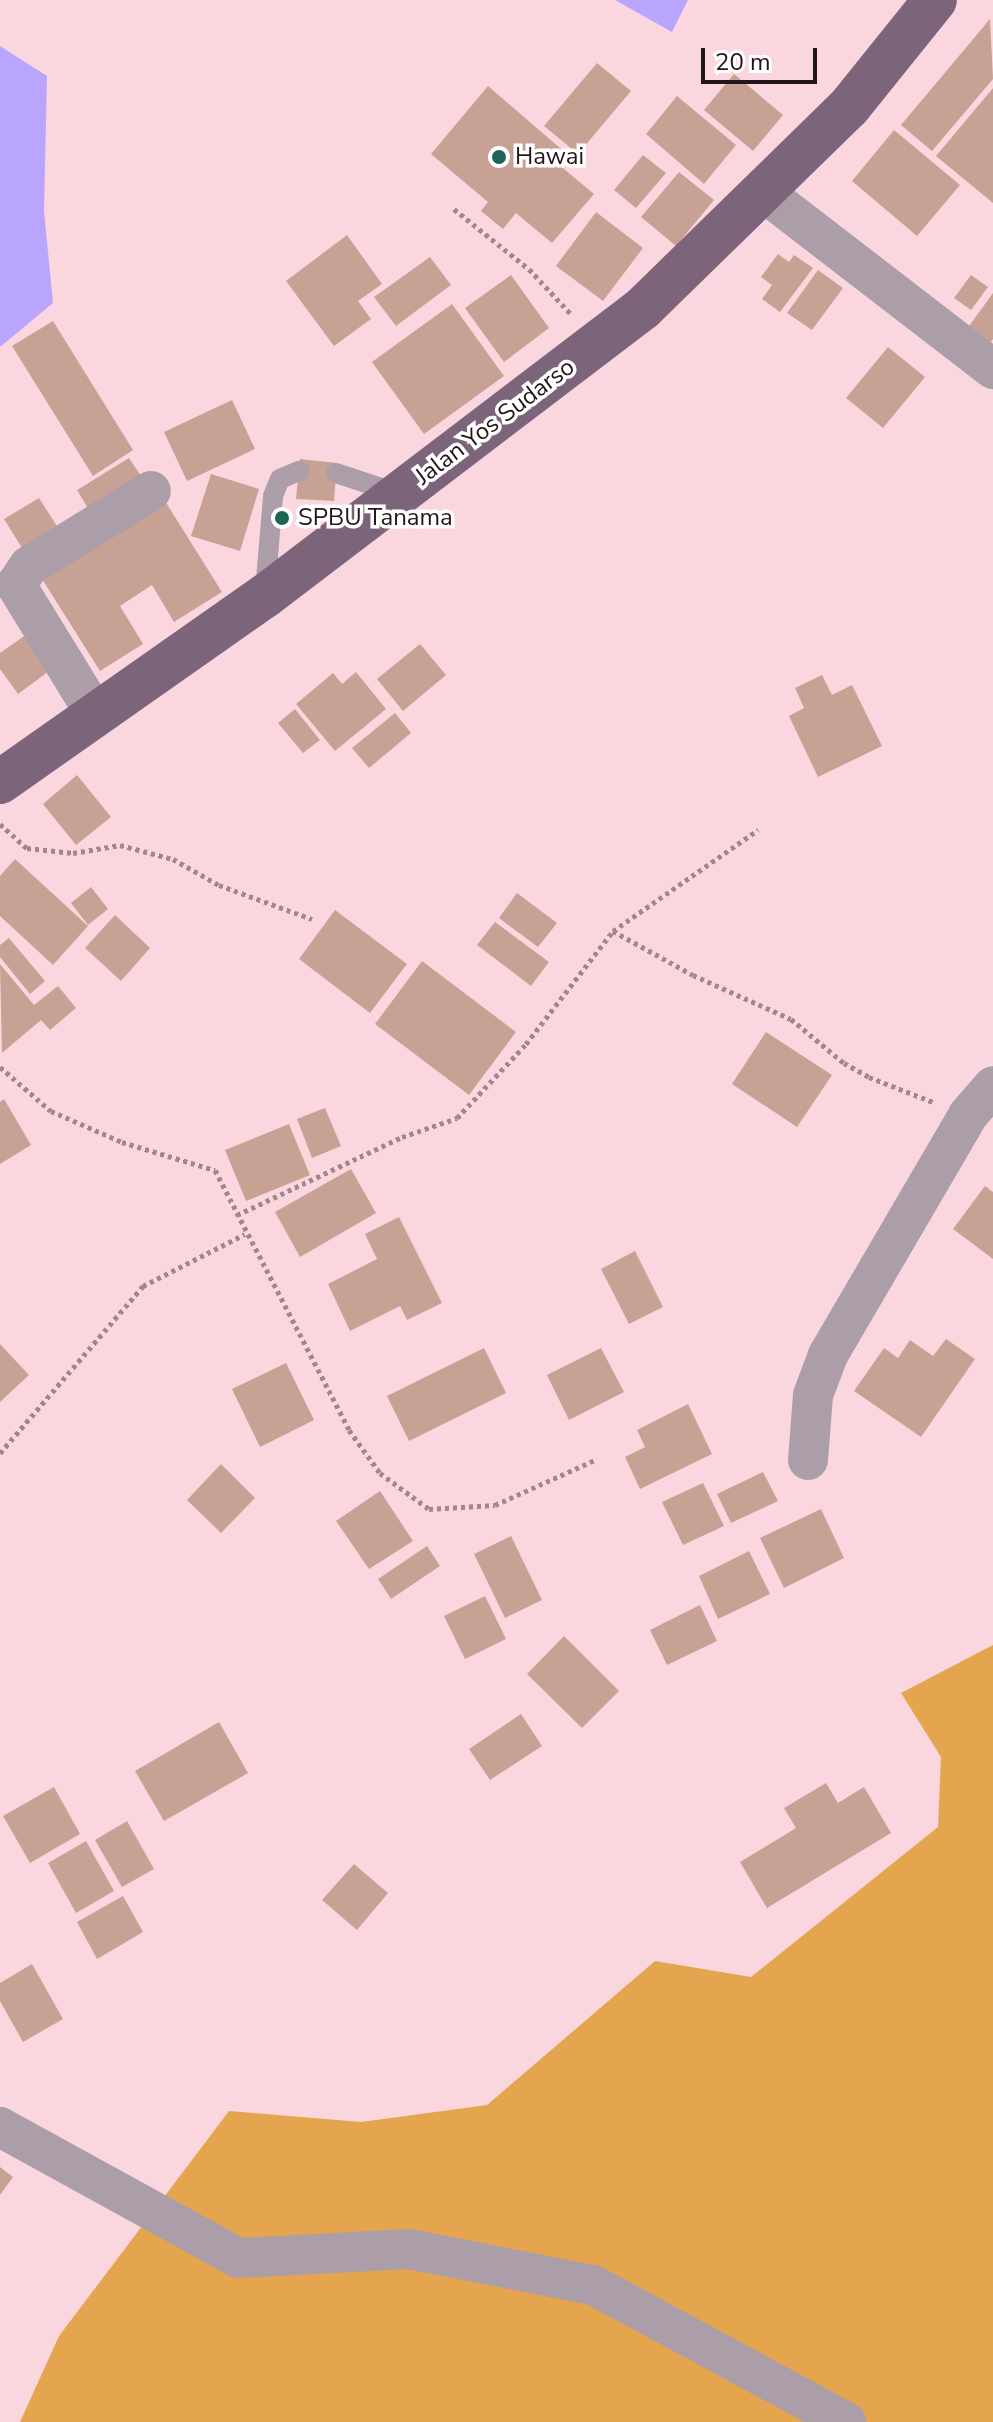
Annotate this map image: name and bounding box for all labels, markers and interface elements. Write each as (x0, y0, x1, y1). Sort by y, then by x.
scale bar (705, 32, 821, 82)
text: 20 m (715, 46, 771, 78)
place label: Hawai (515, 143, 584, 171)
marker: Hawai (490, 148, 508, 166)
street label: Jalan Yos Sudarso (410, 353, 580, 491)
place label: SPBU Tanama (298, 504, 453, 532)
marker: SPBU Tanama (273, 509, 291, 527)

